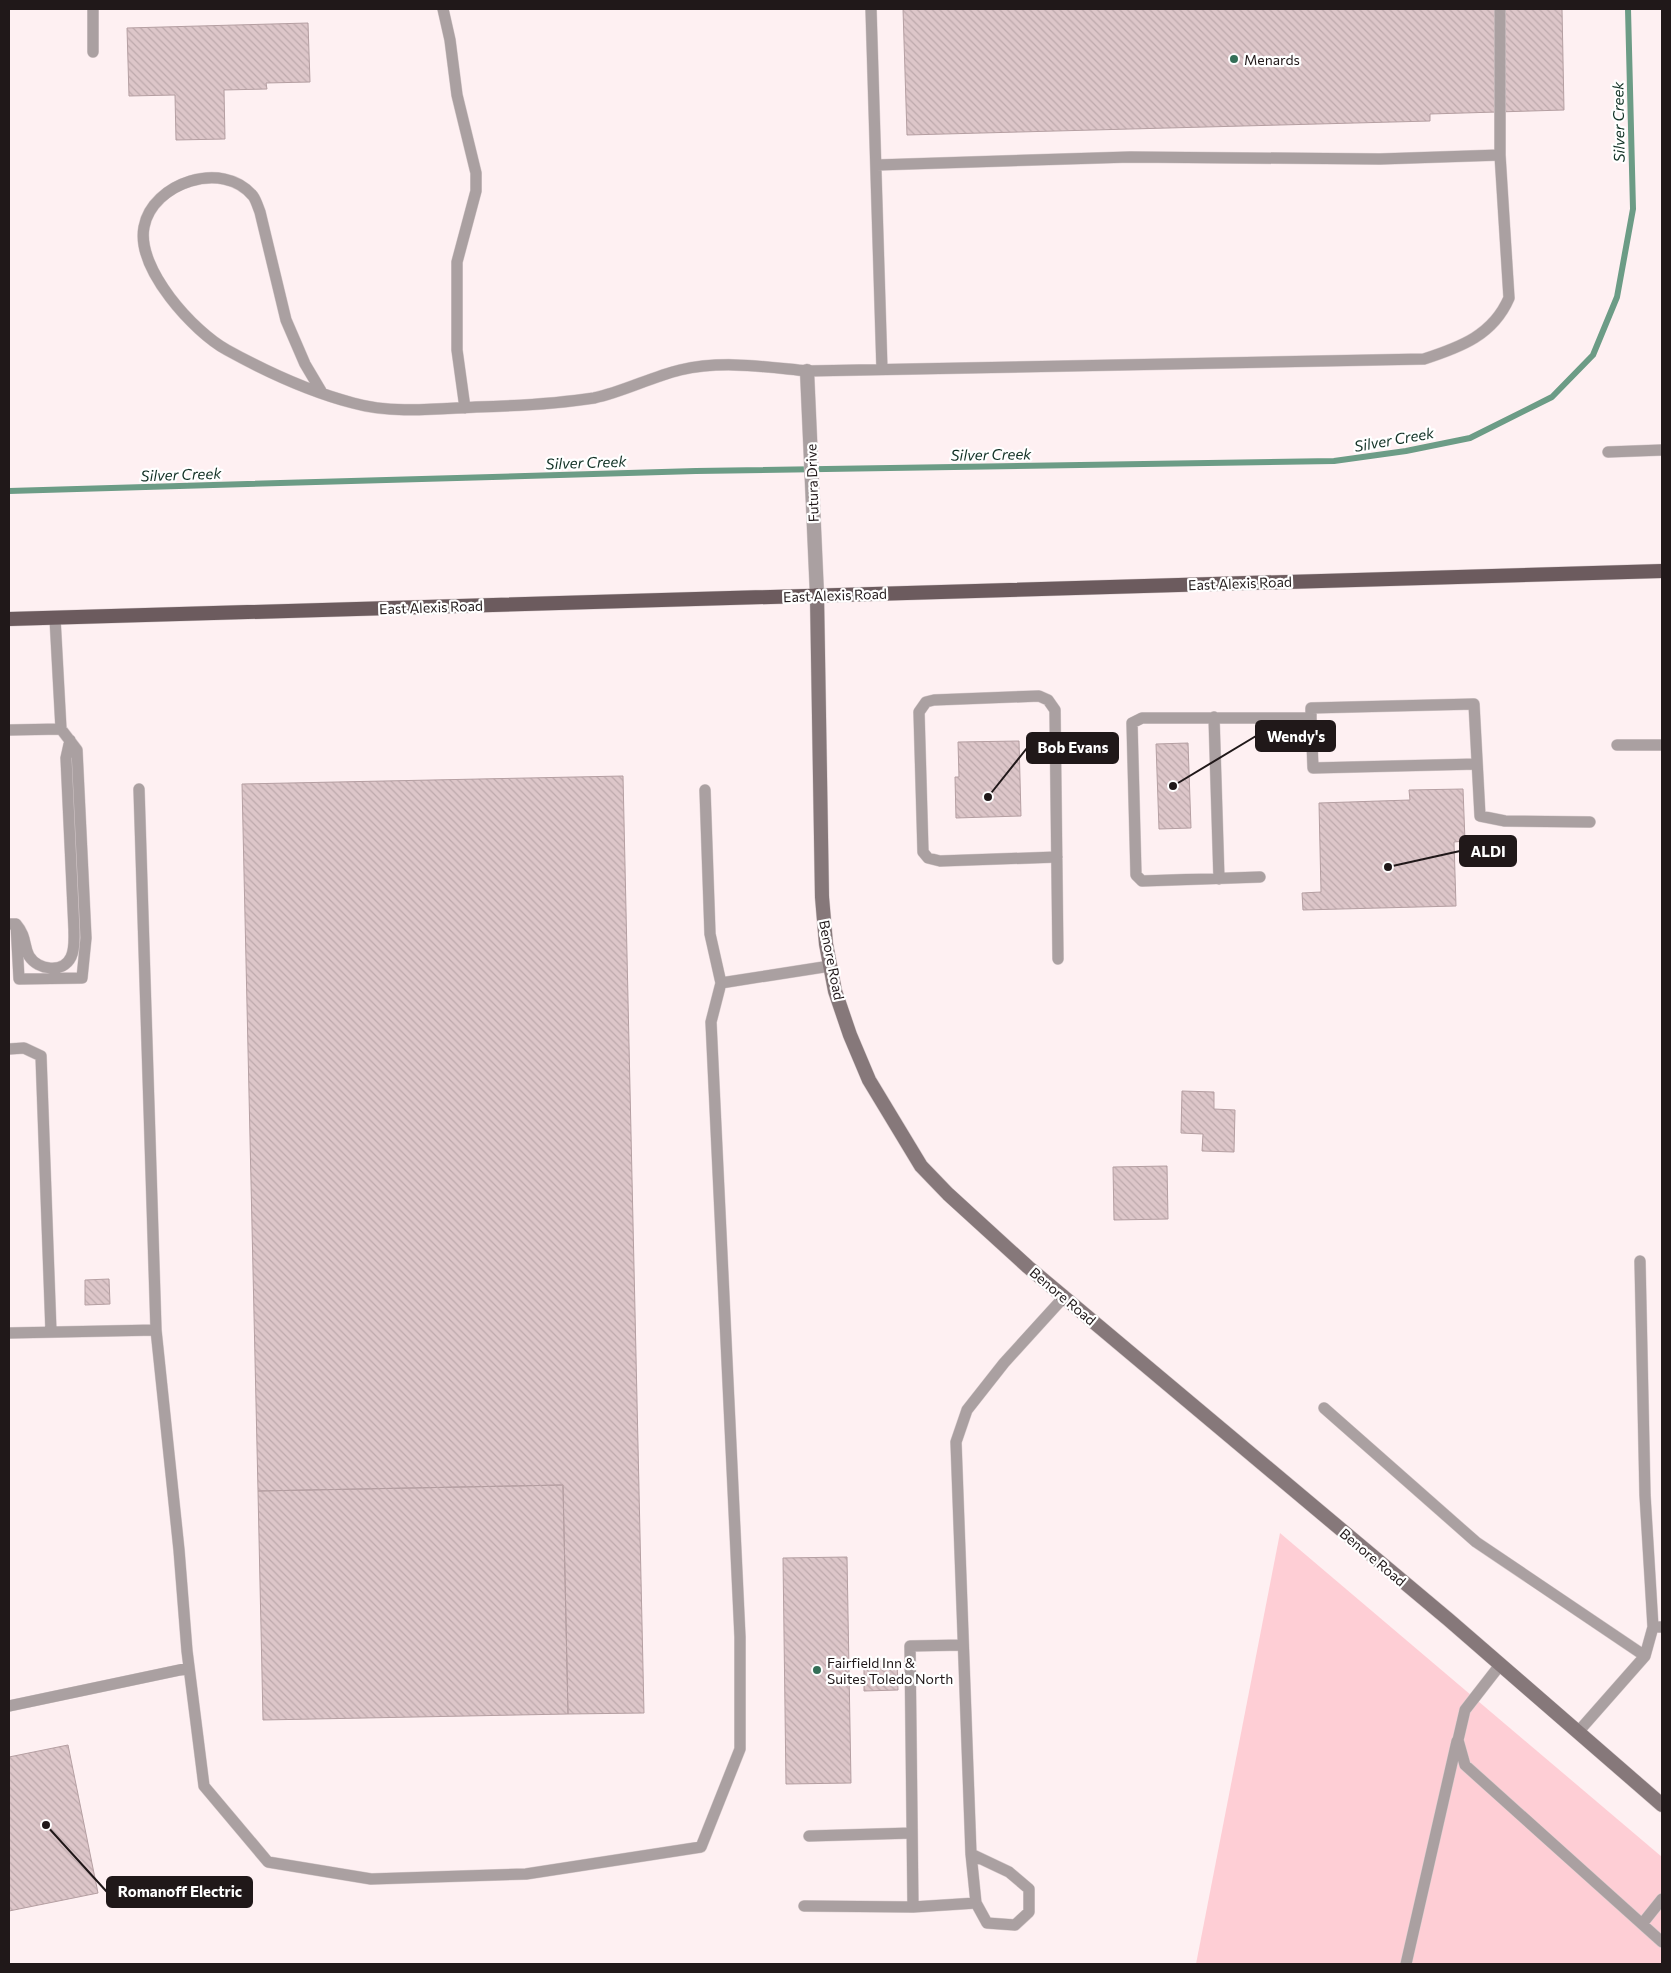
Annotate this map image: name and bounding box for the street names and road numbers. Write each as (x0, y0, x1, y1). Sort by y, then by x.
street label: Futura Drive (802, 443, 822, 523)
street label: East Alexis Road (1188, 573, 1292, 593)
street label: East Alexis Road (783, 585, 887, 605)
street label: East Alexis Road (379, 597, 483, 617)
street label: Benore Road (816, 919, 848, 1001)
street label: Benore Road (1027, 1263, 1099, 1329)
street label: Benore Road (1337, 1524, 1409, 1590)

